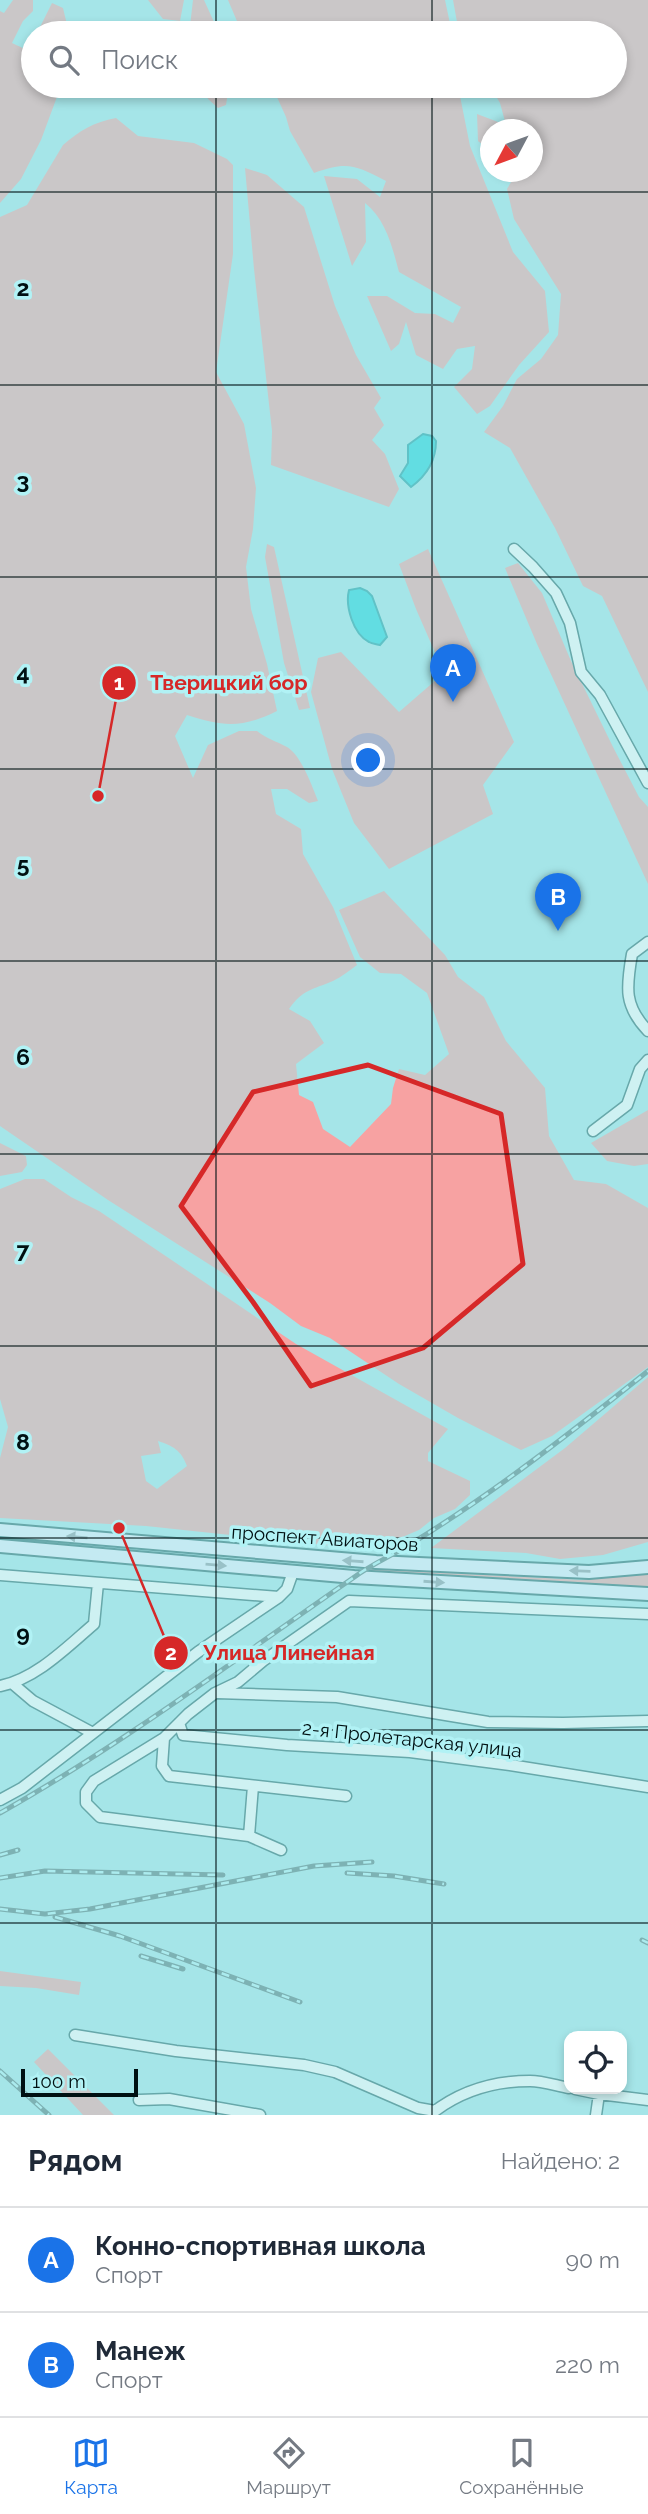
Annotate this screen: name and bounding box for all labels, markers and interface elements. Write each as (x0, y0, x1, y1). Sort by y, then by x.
search box (21, 21, 627, 98)
icon: search (45, 41, 83, 79)
text: Поиск (101, 45, 178, 75)
north arrow (480, 119, 543, 182)
text: 2 (17, 274, 29, 301)
text: 3 (17, 467, 29, 494)
pin: A (430, 644, 476, 702)
text: 4 (16, 659, 30, 686)
callout: Тверицкий бор (101, 662, 322, 704)
text: 1 (114, 670, 124, 695)
text: Тверицкий бор (150, 670, 308, 695)
your location (351, 743, 385, 777)
text: 5 (17, 851, 30, 878)
pin: B (535, 873, 581, 931)
text: 6 (16, 1043, 30, 1070)
text: 7 (17, 1236, 30, 1263)
text: 8 (16, 1428, 30, 1455)
street label: проспект Авиаторов (231, 1520, 419, 1556)
one-way arrow (66, 1531, 88, 1542)
one-way arrow (342, 1555, 364, 1566)
one-way arrow (206, 1560, 228, 1571)
one-way arrow (569, 1566, 591, 1577)
one-way arrow (424, 1577, 446, 1588)
text: 9 (16, 1620, 30, 1647)
callout: Улица Линейная (154, 1632, 389, 1674)
text: 2 (165, 1640, 177, 1665)
text: Улица Линейная (202, 1640, 375, 1665)
street label: 2-я Пролетарская улица (301, 1717, 523, 1761)
map controls (564, 2031, 627, 2094)
button: locate (564, 2031, 627, 2094)
scale bar (21, 2066, 138, 2098)
text: 100 m (32, 2070, 86, 2092)
text: Рядом (28, 2143, 122, 2178)
text: Найдено: 2 (501, 2147, 620, 2174)
text: Конно-спортивная школа (95, 2231, 426, 2261)
text: A (43, 2246, 59, 2273)
text: 90 m (565, 2246, 620, 2273)
text: Спорт (95, 2261, 163, 2288)
text: Манеж (95, 2336, 186, 2366)
text: B (43, 2351, 59, 2378)
text: 220 m (555, 2351, 620, 2378)
text: Спорт (95, 2366, 163, 2393)
tab: Карта (64, 2434, 118, 2498)
tab: Маршрут (246, 2434, 331, 2498)
tab: Сохранённые (459, 2434, 584, 2498)

